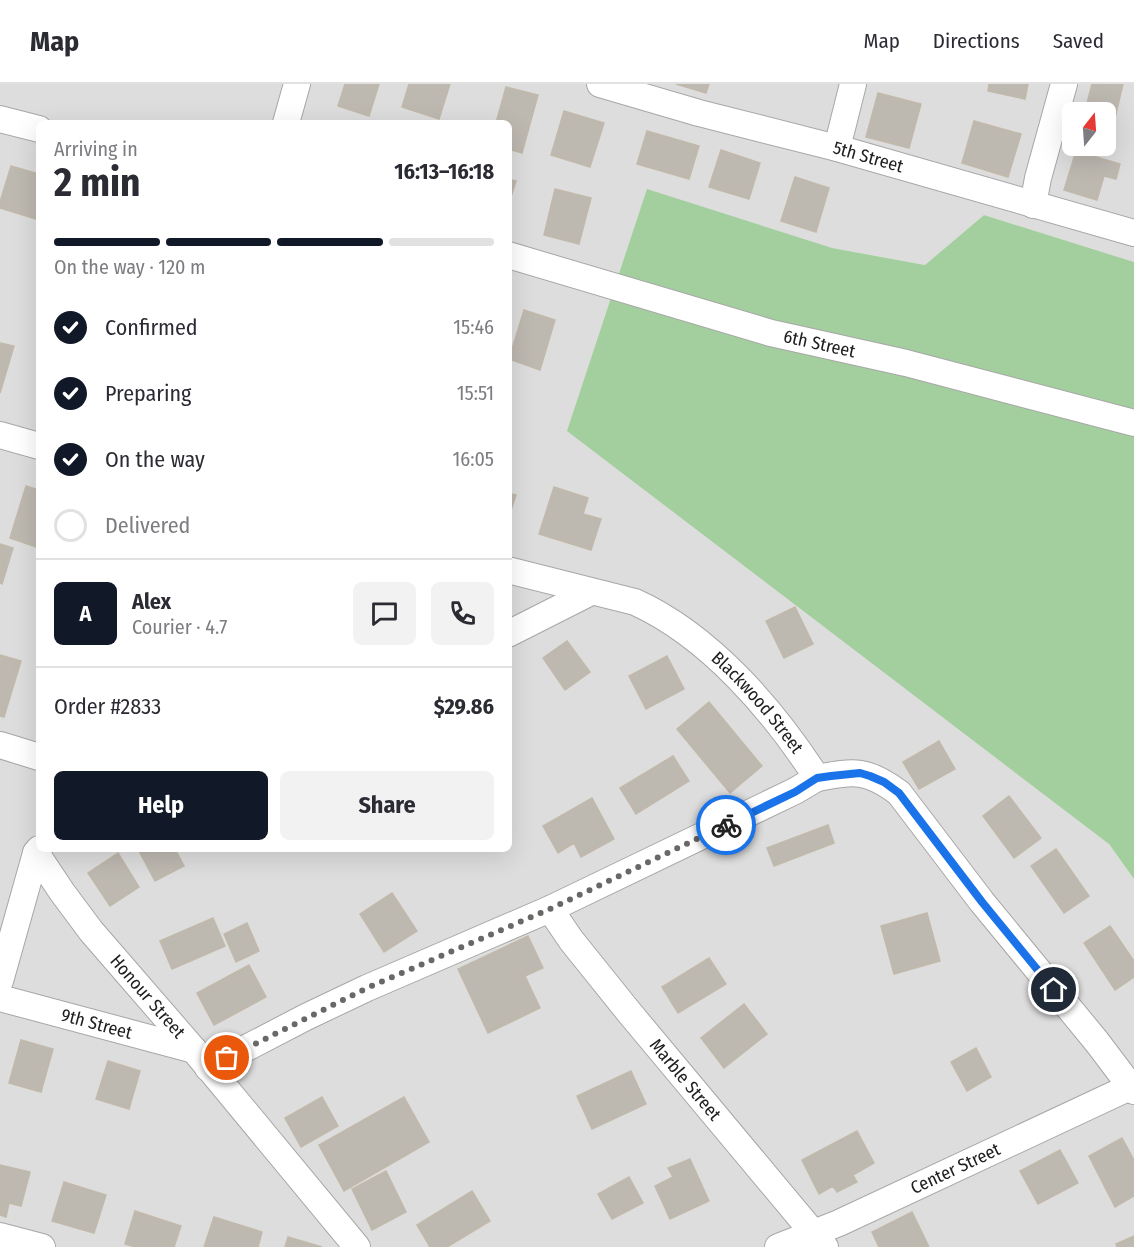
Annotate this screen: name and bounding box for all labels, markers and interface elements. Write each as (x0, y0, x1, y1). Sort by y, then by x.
text: Map (30, 25, 79, 58)
text: Map (863, 28, 900, 54)
text: Directions (933, 28, 1020, 54)
text: Saved (1053, 28, 1104, 54)
north arrow (1062, 102, 1116, 156)
map controls (1062, 102, 1116, 156)
street label: 5th Street (831, 136, 906, 177)
text: Arriving in (54, 137, 138, 161)
text: 16:13–16:18 (394, 158, 494, 185)
text: 2 min (54, 160, 140, 206)
text: On the way · 120 m (54, 255, 205, 279)
icon: check (54, 311, 87, 344)
text: Confirmed (105, 314, 198, 341)
text: 15:46 (453, 315, 494, 339)
street label: 6th Street (782, 325, 858, 362)
icon: check (54, 377, 87, 410)
text: Preparing (105, 380, 191, 407)
text: 15:51 (457, 381, 494, 405)
icon: check (54, 443, 87, 476)
text: On the way (105, 446, 205, 473)
text: 16:05 (452, 447, 494, 471)
text: Delivered (105, 512, 190, 539)
button: chat (353, 582, 416, 645)
button: phone (431, 582, 494, 645)
text: Alex (132, 588, 171, 615)
text: A (80, 600, 91, 627)
text: Courier · 4.7 (132, 615, 227, 639)
street label: Blackwood Street (707, 647, 808, 758)
text: Order #2833 (54, 693, 161, 720)
text: $29.86 (434, 693, 494, 720)
button: Help (54, 771, 268, 840)
button: Share (280, 771, 494, 840)
courier (696, 795, 756, 855)
icon: bike (710, 809, 743, 842)
street label: Honour Street (105, 950, 190, 1043)
pin (1028, 964, 1079, 1015)
icon: home (1037, 973, 1070, 1006)
street label: 9th Street (59, 1004, 135, 1044)
pin (201, 1032, 252, 1083)
street label: Marble Street (645, 1034, 726, 1125)
icon: bag (210, 1041, 243, 1074)
street label: Center Street (907, 1138, 1004, 1199)

